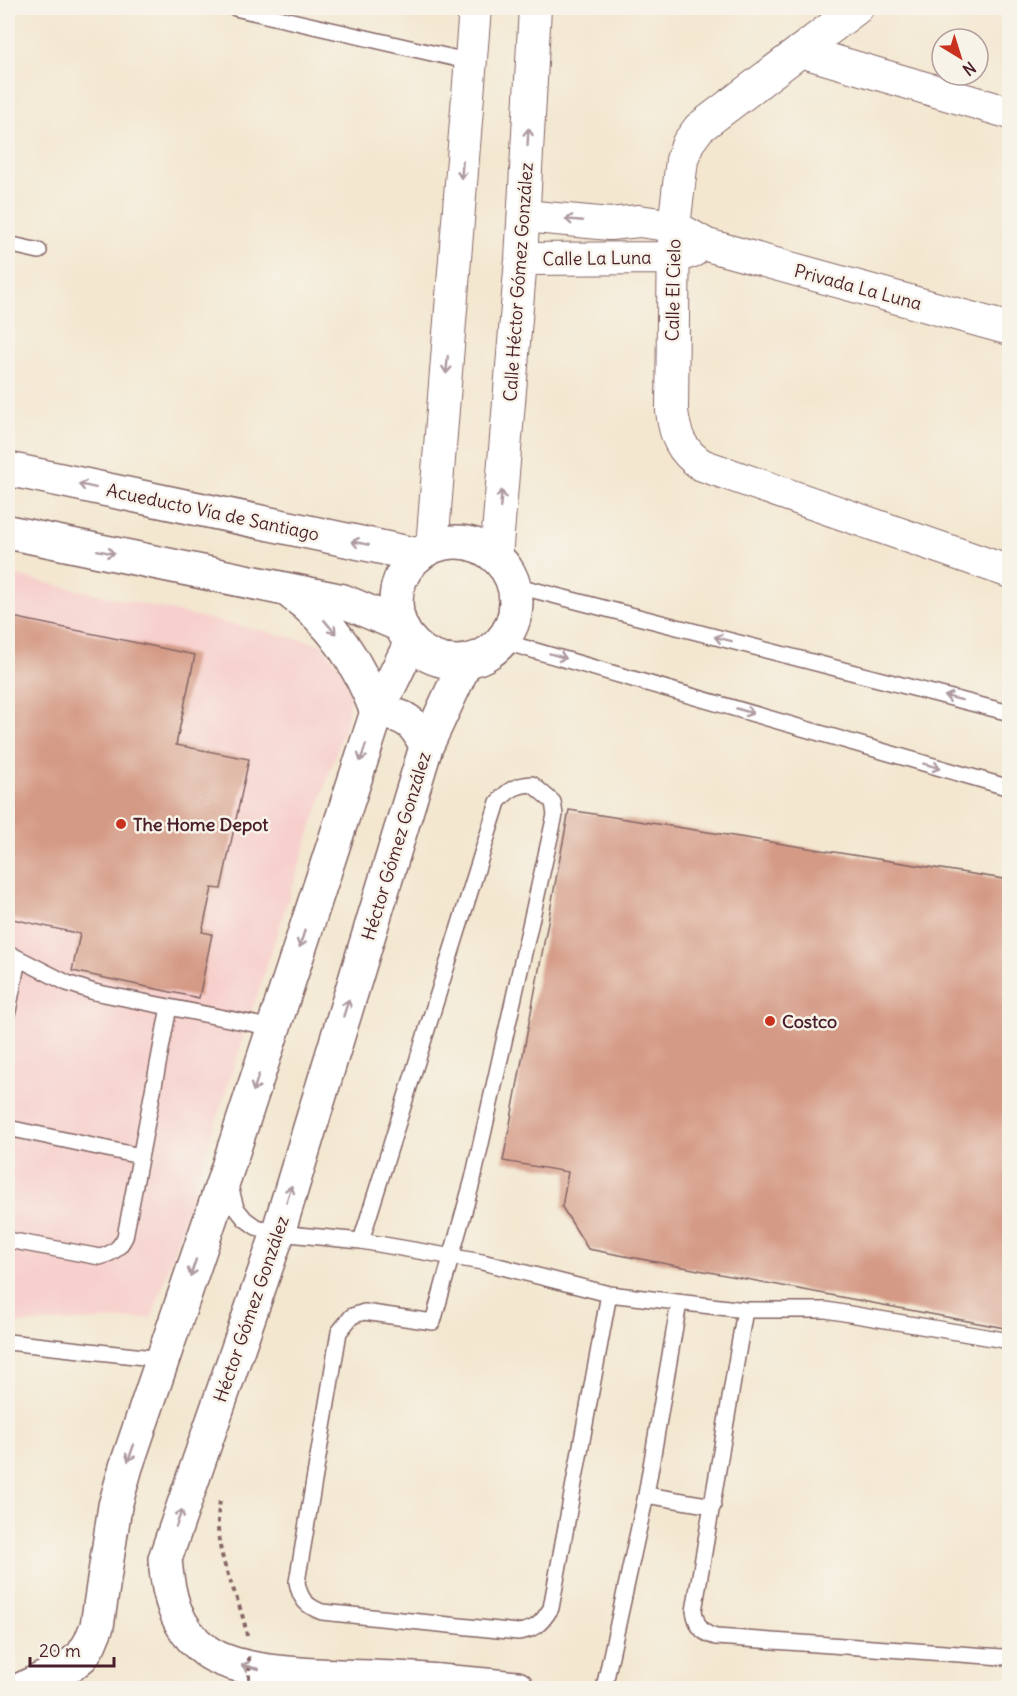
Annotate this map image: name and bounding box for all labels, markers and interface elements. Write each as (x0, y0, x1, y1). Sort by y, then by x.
north arrow (930, 27, 990, 87)
text: N (959, 58, 980, 80)
one-way arrow (523, 127, 534, 147)
one-way arrow (456, 160, 467, 180)
street label: Calle Héctor Gómez González (498, 161, 538, 402)
one-way arrow (565, 214, 585, 225)
street label: Calle El Cielo (661, 238, 685, 342)
street label: Calle La Luna (542, 246, 652, 270)
street label: Privada La Luna (792, 259, 924, 315)
one-way arrow (441, 354, 452, 374)
street label: Acueducto Vía de Santiago (105, 478, 321, 546)
one-way arrow (78, 480, 98, 491)
one-way arrow (496, 489, 507, 509)
one-way arrow (351, 537, 371, 548)
one-way arrow (96, 547, 115, 558)
one-way arrow (324, 619, 337, 635)
one-way arrow (714, 633, 733, 644)
one-way arrow (548, 651, 567, 662)
one-way arrow (944, 692, 963, 704)
one-way arrow (735, 706, 754, 717)
one-way arrow (357, 743, 368, 762)
street label: Héctor Gómez González (356, 749, 436, 943)
one-way arrow (922, 761, 941, 772)
place label: The Home Depot (133, 813, 269, 836)
marker: The Home Depot (114, 817, 128, 831)
one-way arrow (296, 929, 307, 948)
one-way arrow (341, 999, 352, 1018)
place label: Costco (782, 1010, 837, 1033)
marker: Costco (763, 1014, 777, 1028)
one-way arrow (249, 1073, 260, 1092)
one-way arrow (284, 1185, 295, 1204)
street label: Héctor Gómez González (208, 1212, 294, 1405)
one-way arrow (187, 1258, 198, 1277)
one-way arrow (124, 1443, 135, 1462)
one-way arrow (174, 1509, 185, 1528)
scale bar (30, 1630, 114, 1668)
text: 20 m (39, 1639, 81, 1662)
one-way arrow (240, 1661, 260, 1672)

